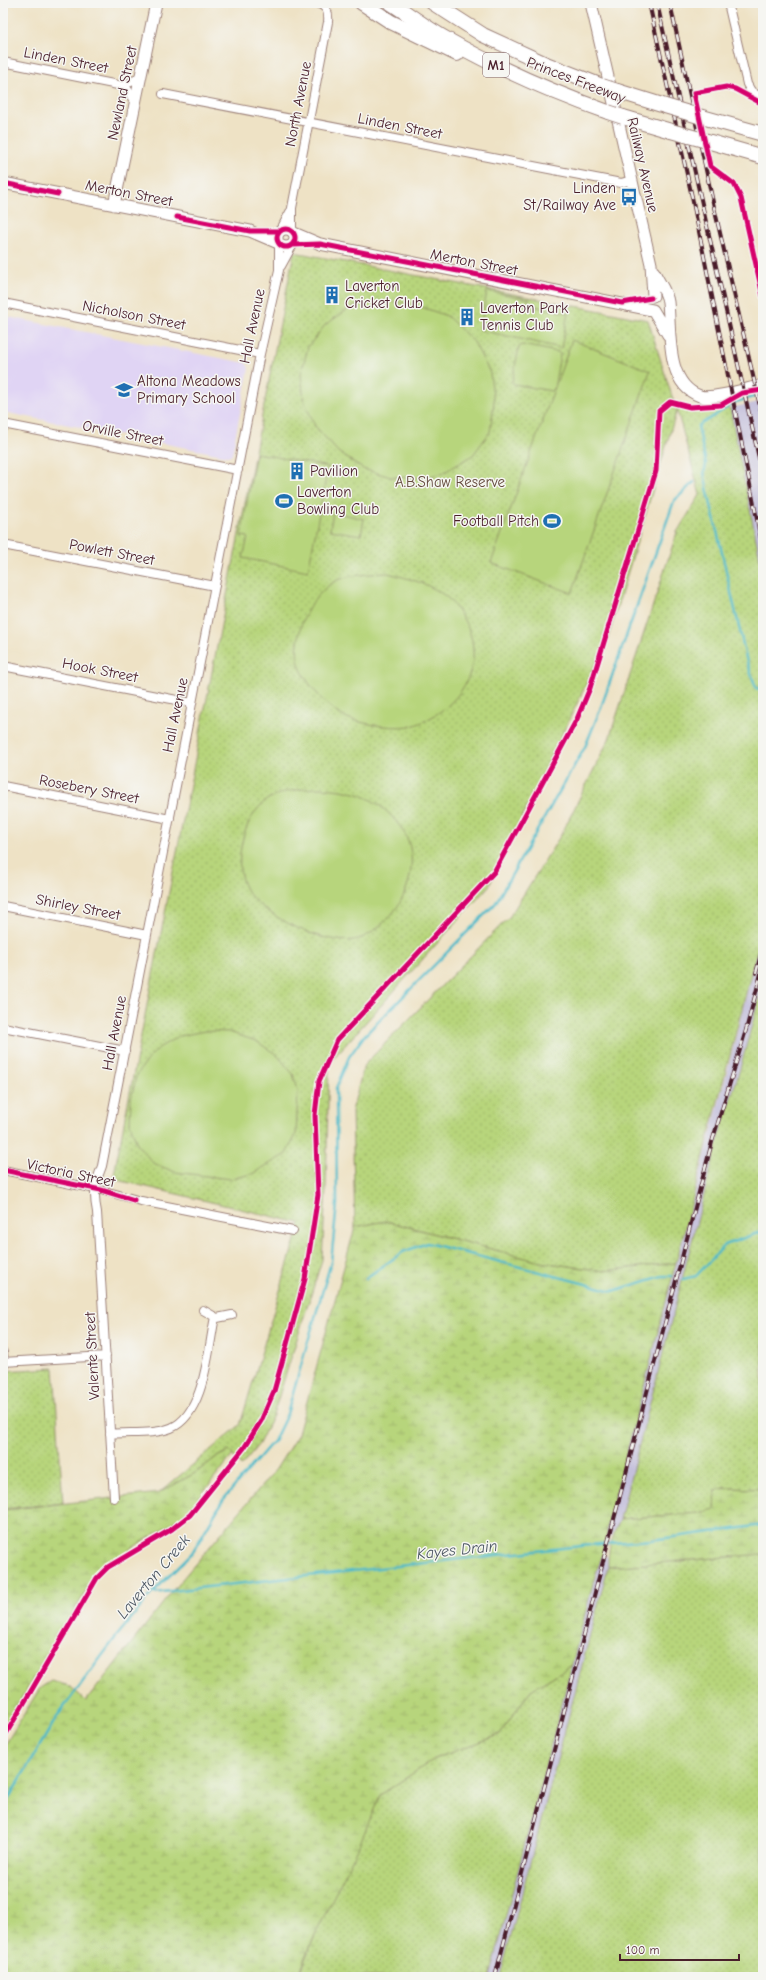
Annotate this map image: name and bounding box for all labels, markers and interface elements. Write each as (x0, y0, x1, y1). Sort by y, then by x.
street label: Linden Street (22, 43, 110, 77)
street label: Newland Street (103, 43, 141, 142)
road number: M1 (483, 53, 509, 77)
street label: Princes Freeway (524, 53, 628, 107)
street label: North Avenue (281, 59, 315, 148)
street label: Linden Street (356, 109, 444, 143)
street label: Railway Avenue (623, 116, 663, 215)
street label: Merton Street (84, 176, 175, 210)
place label: Linden St/Railway Ave (523, 179, 616, 214)
bus stop icon: Linden St/Railway Ave (619, 187, 639, 207)
street label: Merton Street (429, 245, 520, 279)
place label: Laverton Cricket Club (345, 277, 423, 312)
building icon: Laverton Cricket Club (322, 285, 342, 305)
street label: Hall Avenue (235, 287, 269, 365)
street label: Nicholson Street (81, 296, 188, 334)
place label: Laverton Park Tennis Club (480, 299, 569, 334)
building icon: Laverton Park Tennis Club (457, 307, 477, 327)
place label: Altona Meadows Primary School (137, 372, 241, 407)
school or university icon: Altona Meadows Primary School (114, 380, 134, 400)
street label: Orville Street (81, 416, 166, 450)
building icon: Pavilion (287, 461, 307, 481)
place label: Pavilion (310, 462, 358, 480)
park label: A.B.Shaw Reserve (395, 473, 506, 491)
place label: Laverton Bowling Club (297, 483, 379, 518)
sports icon: Laverton Bowling Club (274, 491, 294, 511)
sports icon: Football Pitch (542, 511, 562, 531)
place label: Football Pitch (453, 512, 539, 530)
street label: Powlett Street (68, 535, 157, 569)
street label: Hook Street (61, 654, 140, 686)
street label: Hall Avenue (158, 676, 192, 754)
street label: Rosebery Street (38, 771, 141, 808)
street label: Shirley Street (34, 890, 122, 924)
street label: Hall Avenue (98, 994, 130, 1072)
street label: Victoria Street (25, 1155, 118, 1191)
street label: Valente Street (81, 1311, 103, 1400)
water label: Laverton Creek (113, 1531, 194, 1622)
water label: Kayes Drain (416, 1537, 498, 1563)
scale bar (620, 1936, 739, 1962)
text: 100 m (626, 1943, 659, 1957)

